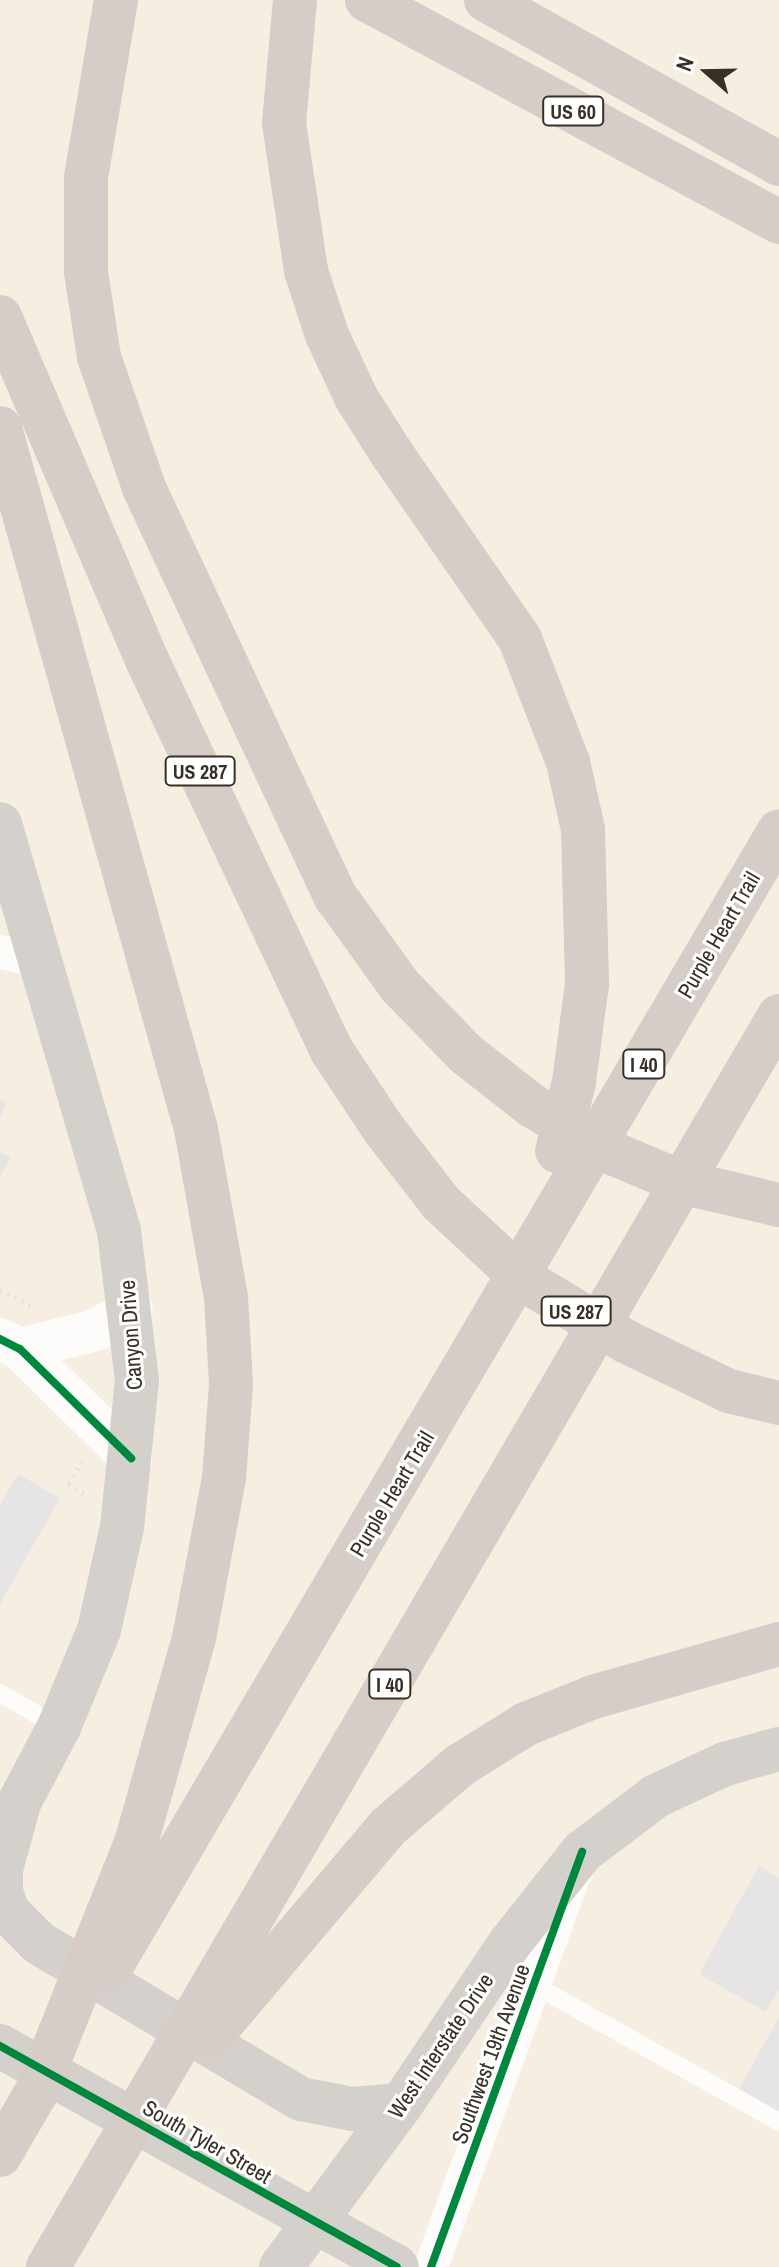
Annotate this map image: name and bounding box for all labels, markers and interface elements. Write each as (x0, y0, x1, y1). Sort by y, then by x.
north arrow (667, 32, 747, 112)
text: N (668, 53, 701, 75)
road number: US 60 (541, 95, 605, 127)
road number: US 287 (164, 755, 236, 787)
street label: Purple Heart Trail (672, 867, 766, 1003)
road number: I 40 (622, 1048, 666, 1080)
street label: Canyon Drive (114, 1279, 148, 1391)
road number: US 287 (540, 1295, 612, 1327)
street label: Purple Heart Trail (344, 1426, 440, 1562)
road number: I 40 (368, 1668, 412, 1700)
street label: Southwest 19th Avenue (446, 1960, 536, 2148)
street label: West Interstate Drive (383, 1969, 499, 2123)
street label: South Tyler Street (138, 2094, 276, 2190)

